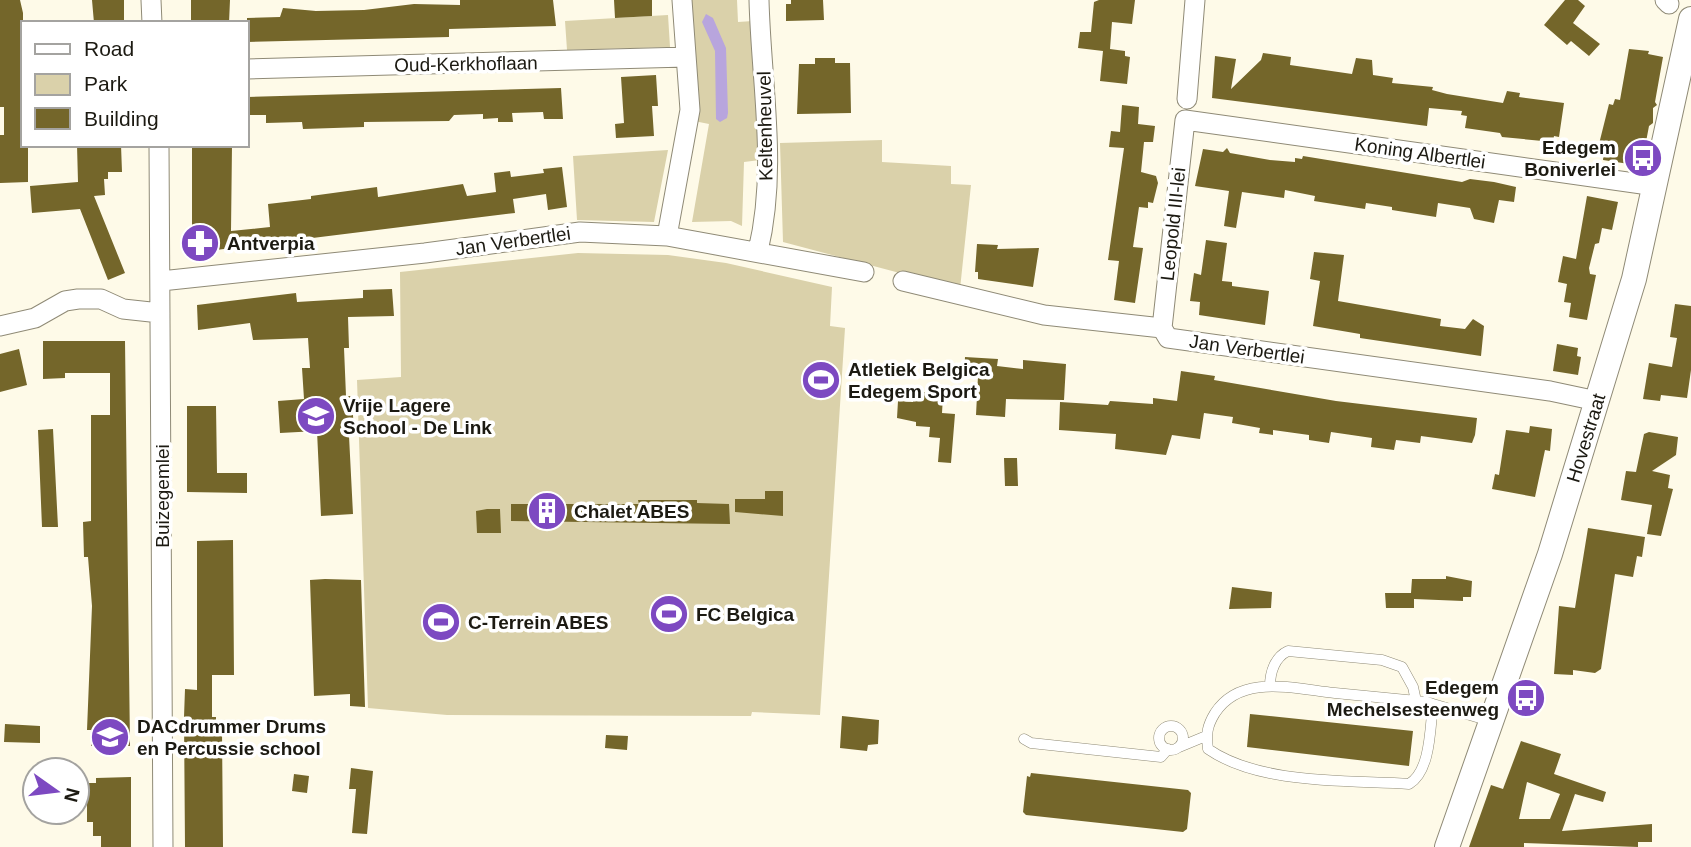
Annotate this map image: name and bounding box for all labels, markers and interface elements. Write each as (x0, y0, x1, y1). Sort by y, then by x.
legend (21, 21, 248, 147)
text: Road (84, 37, 134, 60)
street label: Oud-Kerkhoflaan (394, 52, 538, 76)
street label: Keltenheuvel (754, 71, 776, 181)
text: Park (84, 72, 128, 95)
text: Building (84, 107, 159, 130)
street label: Koning Albertlei (1353, 133, 1487, 173)
place label: Edegem Boniverlei (1524, 137, 1616, 180)
bus stop icon: Edegem Boniverlei (1622, 137, 1664, 179)
street label: Leopold III-lei (1157, 166, 1189, 282)
pharmacy icon: Antverpia (179, 222, 221, 264)
street label: Jan Verbertlei (454, 223, 572, 259)
place label: Antverpia (227, 233, 315, 254)
street label: Jan Verbertlei (1188, 331, 1306, 367)
sports icon: Atletiek Belgica Edegem Sport (800, 359, 842, 401)
place label: Atletiek Belgica Edegem Sport (848, 359, 990, 402)
street label: Hovestraat (1563, 390, 1610, 485)
school or university icon: Vrije Lagere School - De Link (295, 395, 337, 437)
place label: Vrije Lagere School - De Link (343, 395, 492, 438)
street label: Buizegemlei (152, 444, 173, 548)
building icon: Chalet ABES (526, 490, 568, 532)
place label: Chalet ABES (574, 501, 689, 522)
sports icon: FC Belgica (648, 593, 690, 635)
sports icon: C-Terrein ABES (420, 601, 462, 643)
place label: FC Belgica (696, 604, 795, 625)
place label: C-Terrein ABES (468, 612, 608, 633)
place label: Edegem Mechelsesteenweg (1327, 677, 1499, 720)
bus stop icon: Edegem Mechelsesteenweg (1505, 677, 1547, 719)
school or university icon: DACdrummer Drums en Percussie school (89, 716, 131, 758)
place label: DACdrummer Drums en Percussie school (137, 716, 326, 759)
north arrow (21, 756, 91, 826)
text: N (60, 786, 84, 804)

